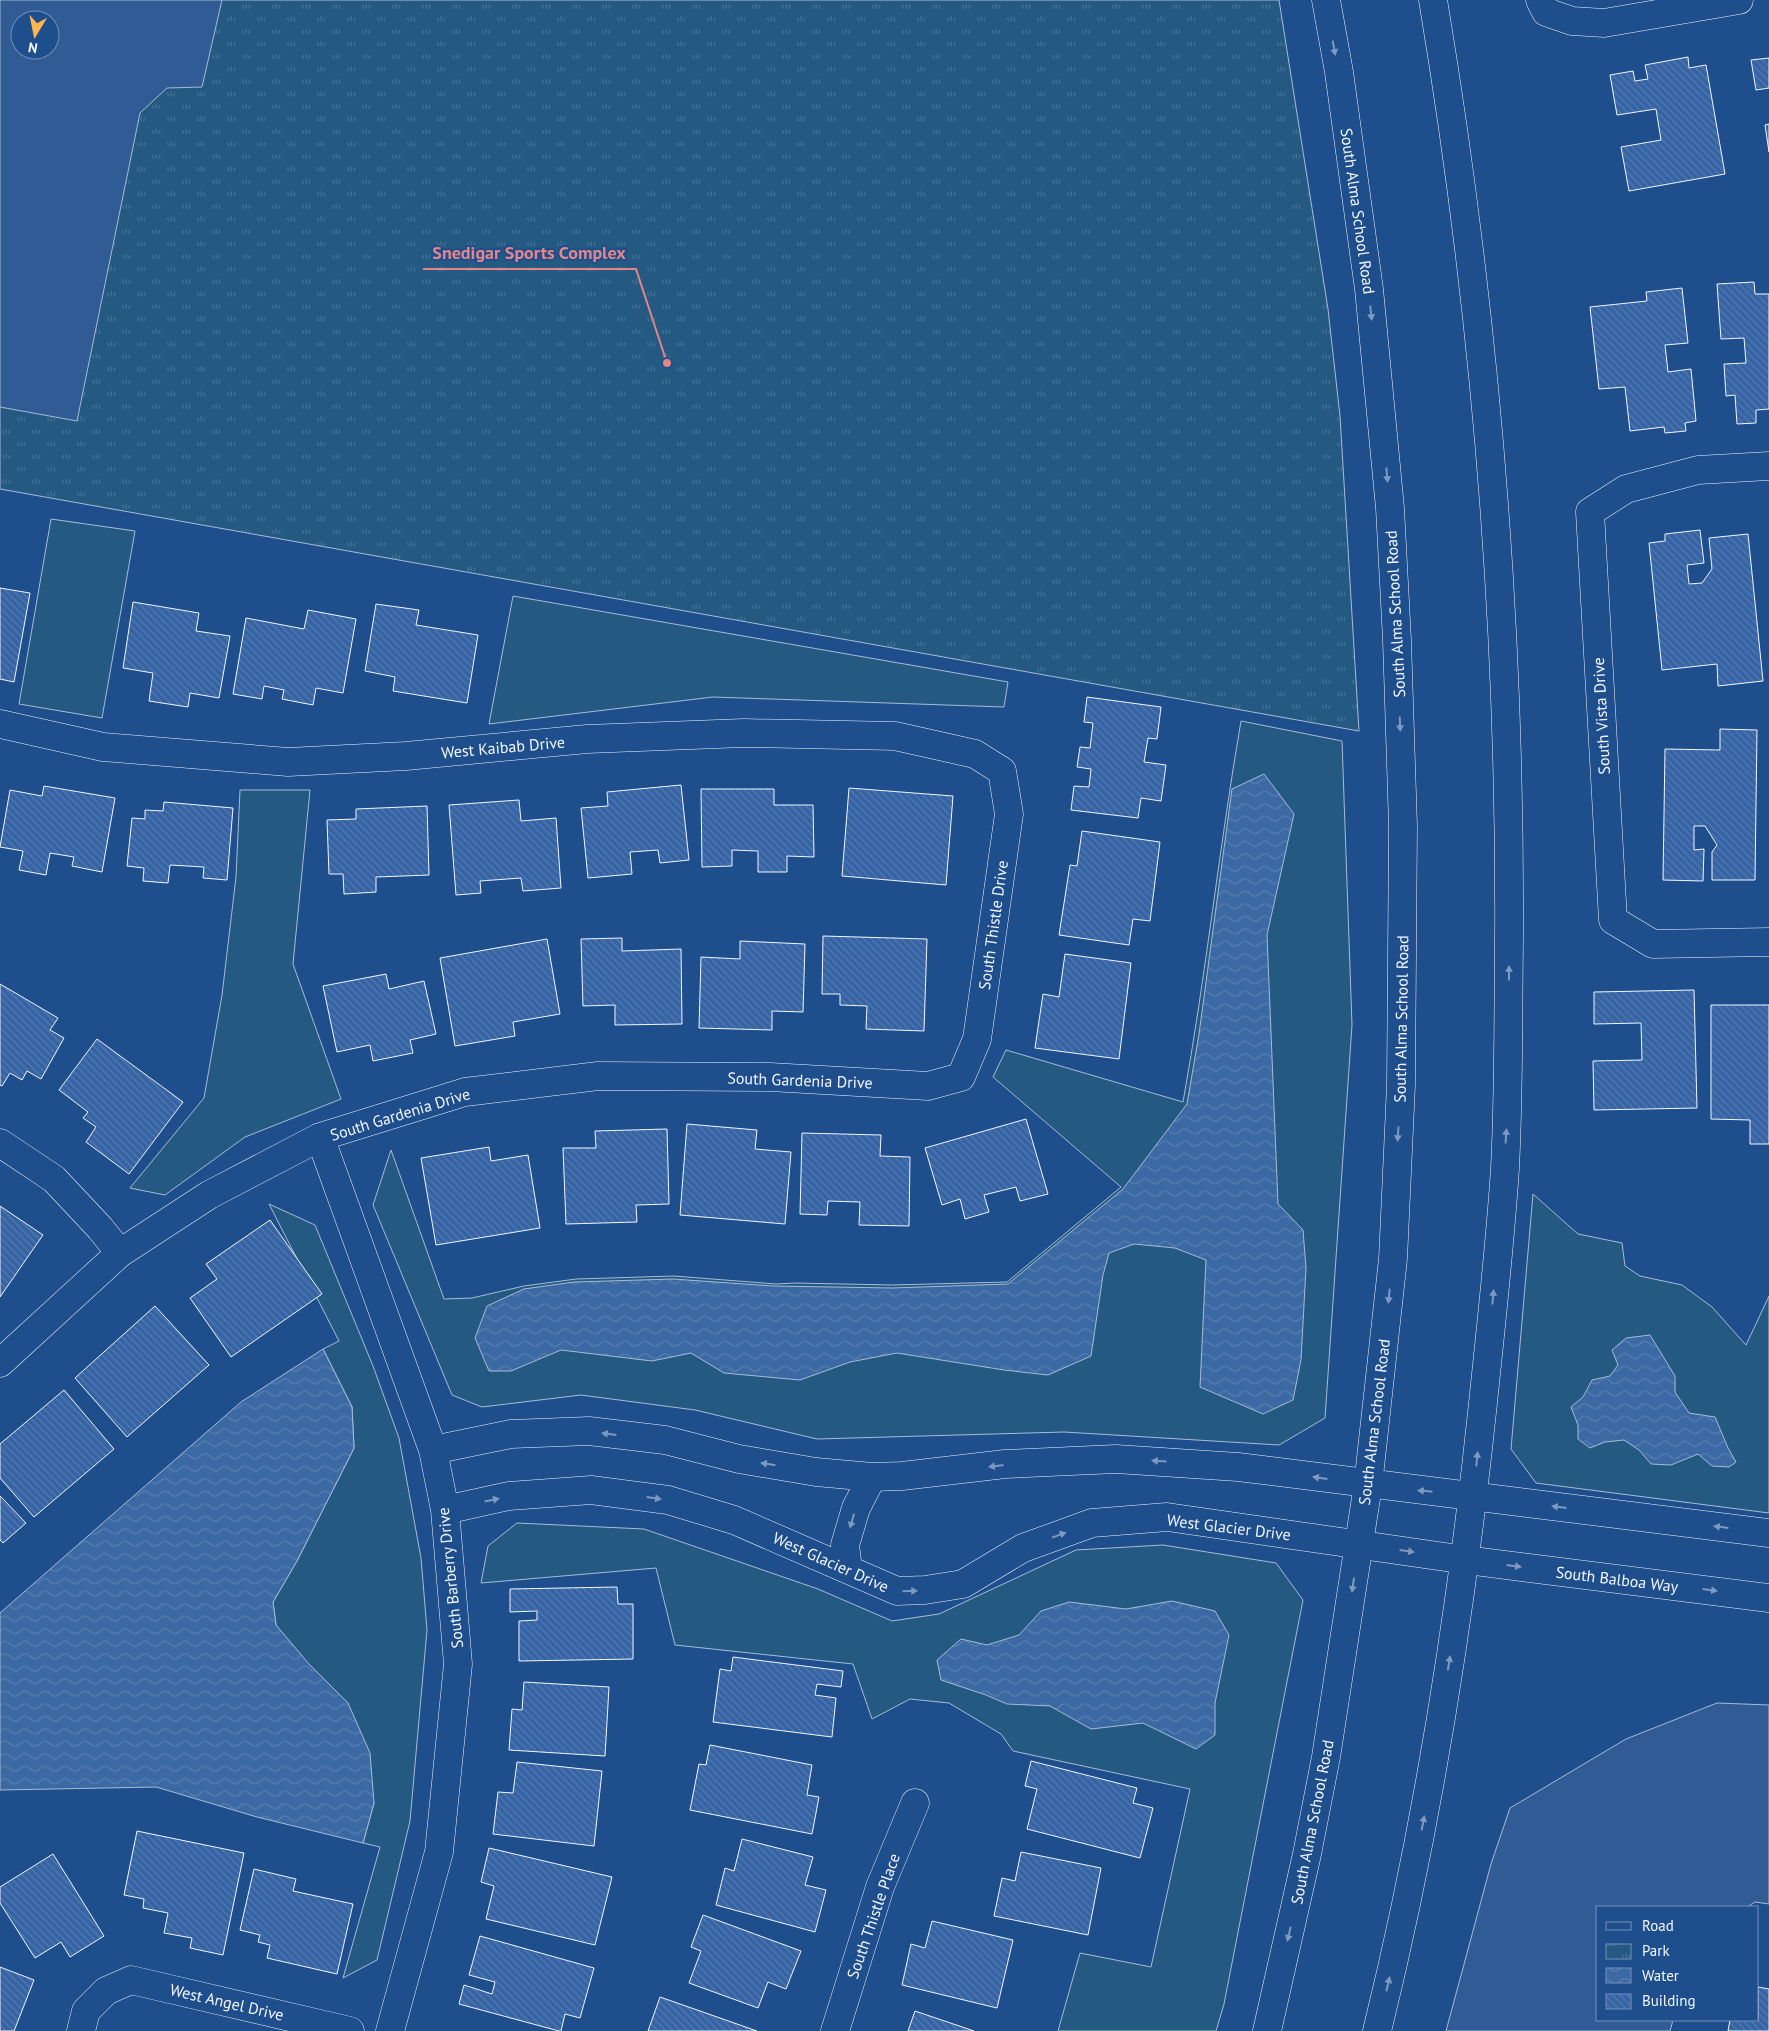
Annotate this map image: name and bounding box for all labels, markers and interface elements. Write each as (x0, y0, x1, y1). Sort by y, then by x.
north arrow (10, 10, 60, 60)
text: N (27, 38, 39, 57)
one-way arrow (1331, 40, 1339, 56)
street label: South Alma School Road (1336, 127, 1380, 295)
callout: Snedigar Sports Complex (423, 236, 636, 269)
text: Snedigar Sports Complex (432, 241, 626, 264)
one-way arrow (1367, 305, 1375, 321)
one-way arrow (1383, 467, 1391, 483)
street label: South Alma School Road (1381, 530, 1409, 698)
street label: South Vista Drive (1588, 657, 1614, 775)
one-way arrow (1396, 717, 1404, 733)
street label: West Kaibab Drive (440, 732, 566, 762)
street label: South Thistle Drive (974, 859, 1012, 991)
street label: South Alma School Road (1390, 935, 1412, 1103)
one-way arrow (1505, 965, 1513, 981)
street label: South Gardenia Drive (727, 1067, 873, 1093)
street label: South Gardenia Drive (328, 1083, 472, 1145)
one-way arrow (1393, 1126, 1401, 1142)
one-way arrow (1502, 1127, 1510, 1143)
one-way arrow (1385, 1288, 1393, 1304)
one-way arrow (1489, 1289, 1497, 1305)
street label: South Alma School Road (1354, 1338, 1394, 1506)
one-way arrow (601, 1430, 617, 1438)
one-way arrow (1473, 1451, 1481, 1467)
one-way arrow (1150, 1457, 1166, 1465)
one-way arrow (760, 1460, 776, 1468)
one-way arrow (988, 1462, 1004, 1470)
one-way arrow (1312, 1474, 1328, 1482)
one-way arrow (1416, 1487, 1432, 1495)
one-way arrow (646, 1494, 662, 1502)
one-way arrow (485, 1495, 501, 1503)
one-way arrow (1551, 1503, 1567, 1511)
street label: South Barberry Drive (433, 1507, 467, 1649)
street label: West Glacier Drive (1166, 1509, 1292, 1545)
one-way arrow (847, 1514, 855, 1529)
one-way arrow (1712, 1523, 1728, 1531)
street label: West Glacier Drive (770, 1527, 892, 1597)
one-way arrow (1052, 1531, 1067, 1538)
one-way arrow (1399, 1547, 1415, 1555)
one-way arrow (1506, 1562, 1522, 1570)
street label: South Balboa Way (1555, 1562, 1680, 1596)
one-way arrow (1348, 1577, 1356, 1593)
one-way arrow (902, 1587, 918, 1595)
one-way arrow (1702, 1587, 1718, 1595)
one-way arrow (1446, 1655, 1454, 1671)
street label: South Alma School Road (1286, 1738, 1338, 1906)
one-way arrow (1419, 1815, 1427, 1831)
street label: South Thistle Place (842, 1851, 904, 1981)
legend (1596, 1906, 1759, 2021)
text: Road (1642, 1916, 1674, 1935)
one-way arrow (1285, 1926, 1293, 1941)
text: Park (1642, 1941, 1670, 1960)
text: Water (1642, 1966, 1679, 1985)
one-way arrow (1384, 1976, 1392, 1991)
street label: West Angel Drive (168, 1979, 286, 2025)
text: Building (1642, 1991, 1696, 2010)

